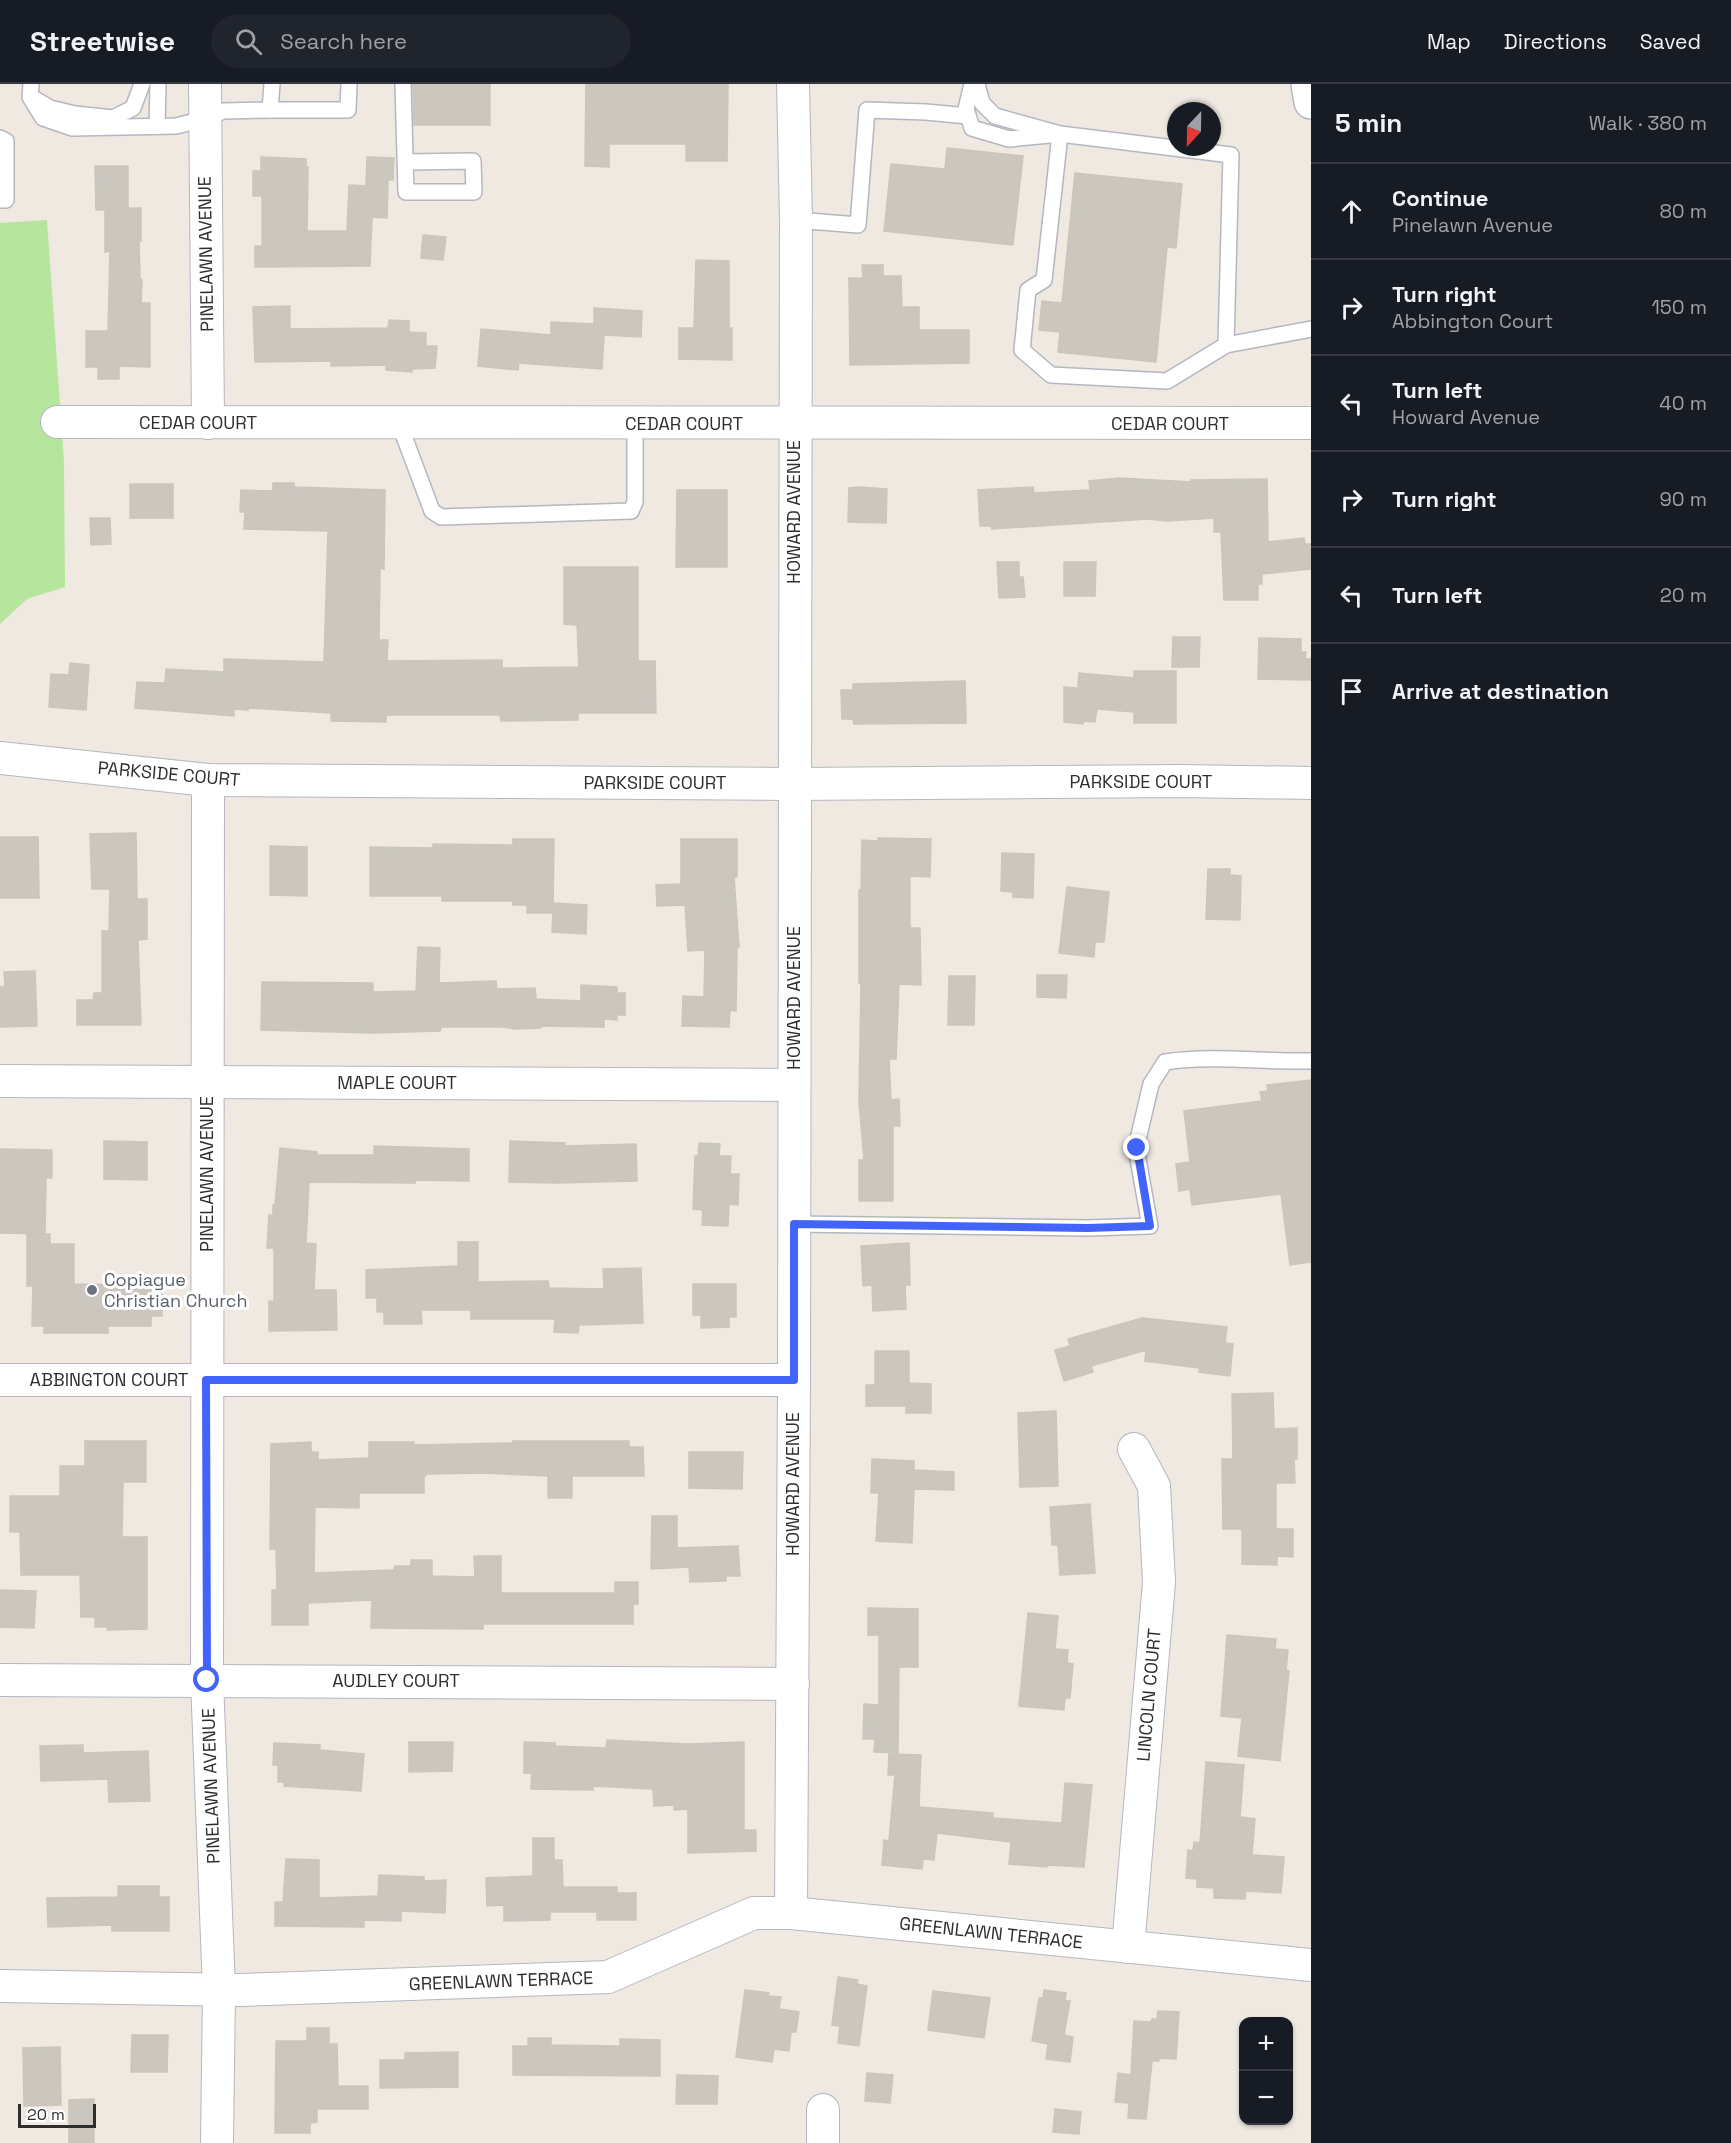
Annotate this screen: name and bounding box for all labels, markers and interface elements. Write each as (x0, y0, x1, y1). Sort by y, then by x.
search box (211, 14, 631, 68)
text: Streetwise (30, 23, 175, 59)
icon: search (232, 25, 265, 58)
text: Search here (280, 27, 407, 55)
text: Map (1427, 28, 1471, 55)
text: Directions (1504, 28, 1607, 55)
text: Saved (1640, 28, 1701, 55)
north arrow (1167, 102, 1221, 156)
text: 5 min (1335, 106, 1402, 140)
text: Walk · 380 m (1589, 110, 1707, 136)
street label: PINELAWN AVENUE (193, 176, 218, 332)
text: Continue (1392, 184, 1488, 212)
icon: ahead (1335, 195, 1368, 228)
text: 80 m (1659, 198, 1707, 224)
text: Pinelawn Avenue (1392, 212, 1553, 238)
text: Turn right (1392, 280, 1497, 308)
icon: right (1335, 291, 1368, 324)
text: 150 m (1652, 294, 1707, 320)
text: Abbington Court (1392, 308, 1553, 334)
text: Turn left (1392, 376, 1482, 404)
icon: left (1335, 387, 1368, 420)
text: 40 m (1659, 390, 1707, 416)
text: Howard Avenue (1392, 404, 1540, 430)
street label: CEDAR COURT (139, 411, 257, 434)
street label: CEDAR COURT (625, 412, 743, 435)
street label: CEDAR COURT (1111, 412, 1229, 435)
street label: HOWARD AVENUE (782, 440, 805, 584)
icon: right (1335, 483, 1368, 516)
text: Turn right (1392, 485, 1497, 513)
text: 90 m (1660, 486, 1707, 512)
icon: left (1335, 579, 1368, 612)
text: Turn left (1392, 581, 1482, 609)
text: 20 m (1660, 582, 1707, 608)
icon: arrive (1335, 675, 1368, 708)
text: Arrive at destination (1392, 677, 1609, 705)
street label: PARKSIDE COURT (97, 756, 242, 791)
street label: PARKSIDE COURT (1070, 770, 1213, 793)
street label: PARKSIDE COURT (584, 771, 727, 794)
street label: HOWARD AVENUE (782, 926, 805, 1070)
street label: MAPLE COURT (337, 1071, 457, 1094)
street label: PINELAWN AVENUE (195, 1096, 218, 1252)
route end (1123, 1134, 1149, 1160)
place label: Copiague Christian Church (104, 1268, 248, 1312)
marker: Copiague Christian Church (85, 1283, 99, 1297)
street label: ABBINGTON COURT (30, 1368, 189, 1391)
street label: HOWARD AVENUE (781, 1412, 804, 1556)
street label: LINCOLN COURT (1131, 1627, 1166, 1762)
route start (193, 1666, 219, 1692)
street label: AUDLEY COURT (332, 1669, 460, 1692)
street label: PINELAWN AVENUE (196, 1708, 225, 1864)
street label: GREENLAWN TERRACE (898, 1911, 1084, 1954)
street label: GREENLAWN TERRACE (408, 1966, 593, 1995)
map controls (1239, 2017, 1293, 2125)
button: + (1239, 2017, 1293, 2071)
button: − (1239, 2071, 1293, 2125)
scale bar (18, 2101, 96, 2128)
text: 20 m (27, 2104, 65, 2125)

